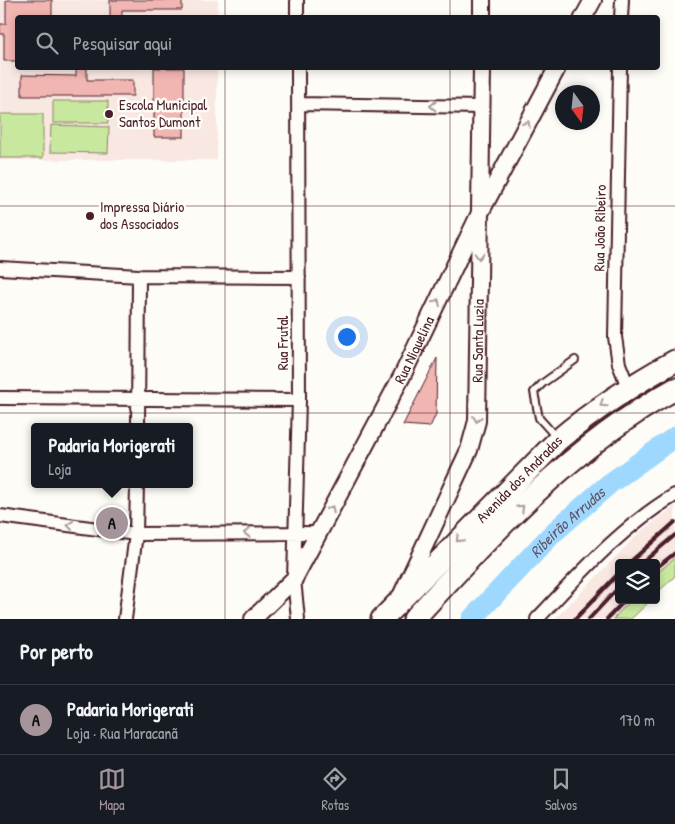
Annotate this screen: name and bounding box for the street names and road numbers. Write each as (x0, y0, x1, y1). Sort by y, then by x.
street label: Rua João Ribeiro (588, 185, 611, 271)
street label: Rua Santa Luzia (467, 299, 489, 383)
street label: Rua Niquelina (389, 312, 439, 387)
street label: Rua Frutal (272, 316, 293, 370)
street label: Avenida dos Andradas (471, 430, 567, 527)

